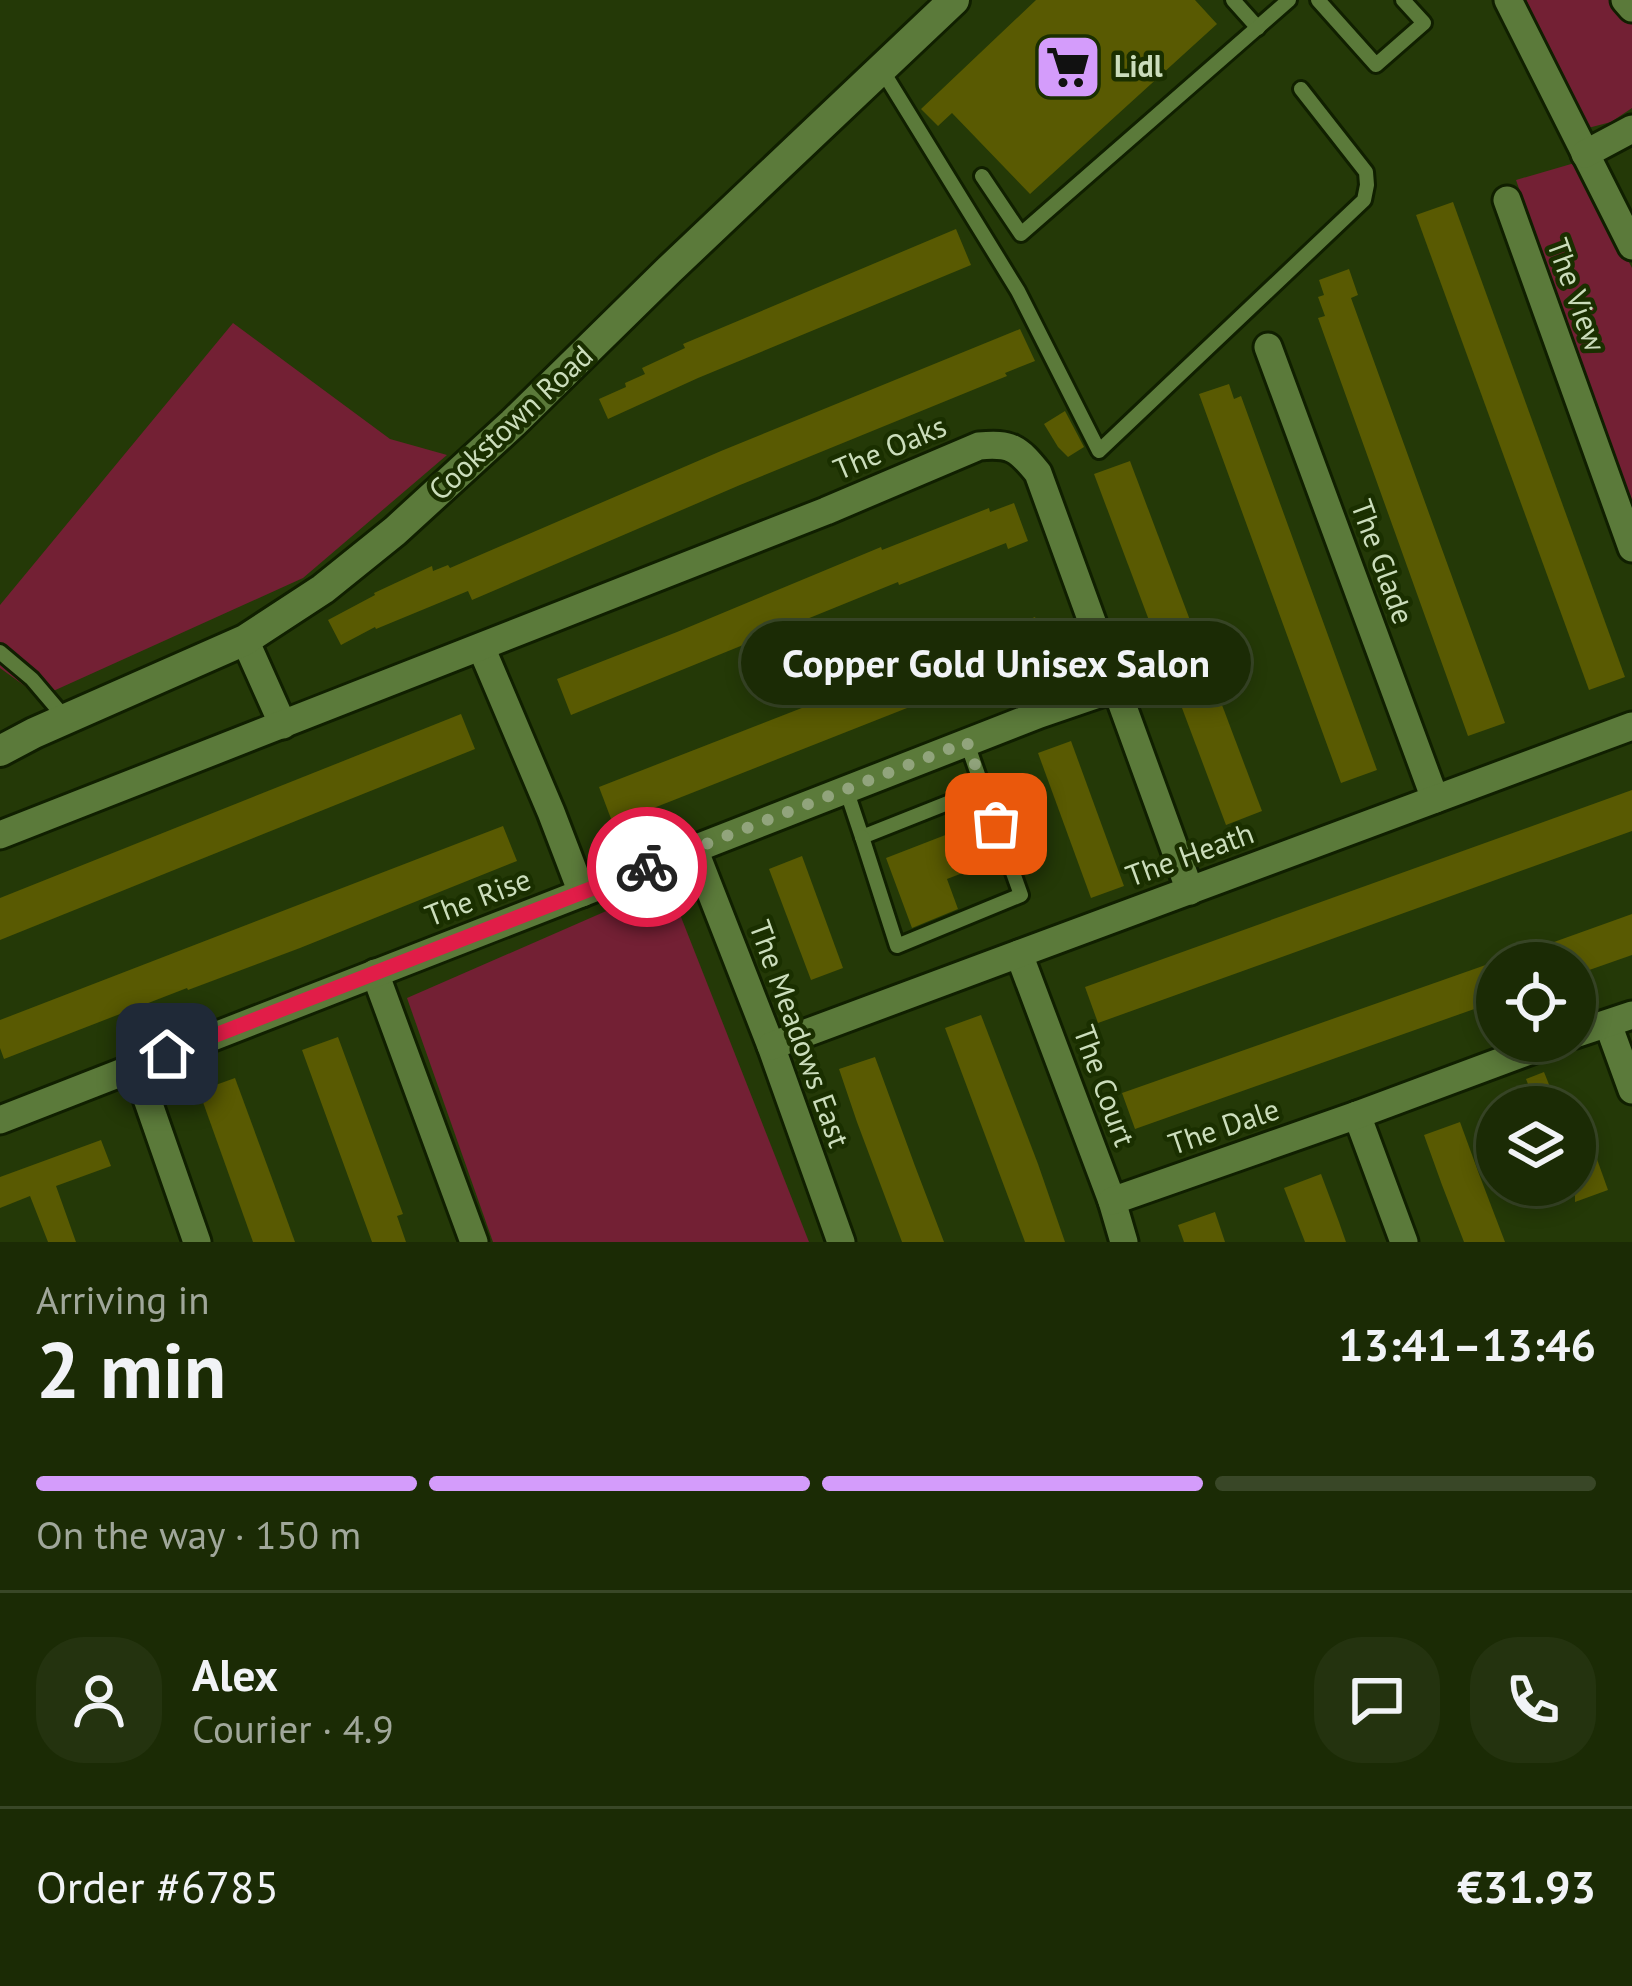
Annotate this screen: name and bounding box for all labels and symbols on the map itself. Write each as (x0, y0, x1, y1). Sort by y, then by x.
supermarket icon: Lidl (1033, 32, 1103, 102)
place label: Lidl (1114, 46, 1163, 85)
street label: The View (1539, 233, 1616, 356)
street label: Cookstown Road (420, 336, 600, 508)
street label: The Oaks (827, 405, 952, 488)
street label: The Glade (1343, 494, 1424, 629)
callout: Copper Gold Unisex Salon (741, 620, 1251, 704)
pin (945, 773, 1047, 875)
courier (587, 807, 707, 927)
street label: The Heath (1120, 812, 1259, 895)
street label: The Rise (419, 859, 536, 935)
street label: The Meadows East (741, 915, 860, 1152)
pin (116, 1003, 218, 1105)
street label: The Court (1066, 1020, 1145, 1151)
street label: The Dale (1163, 1088, 1284, 1163)

